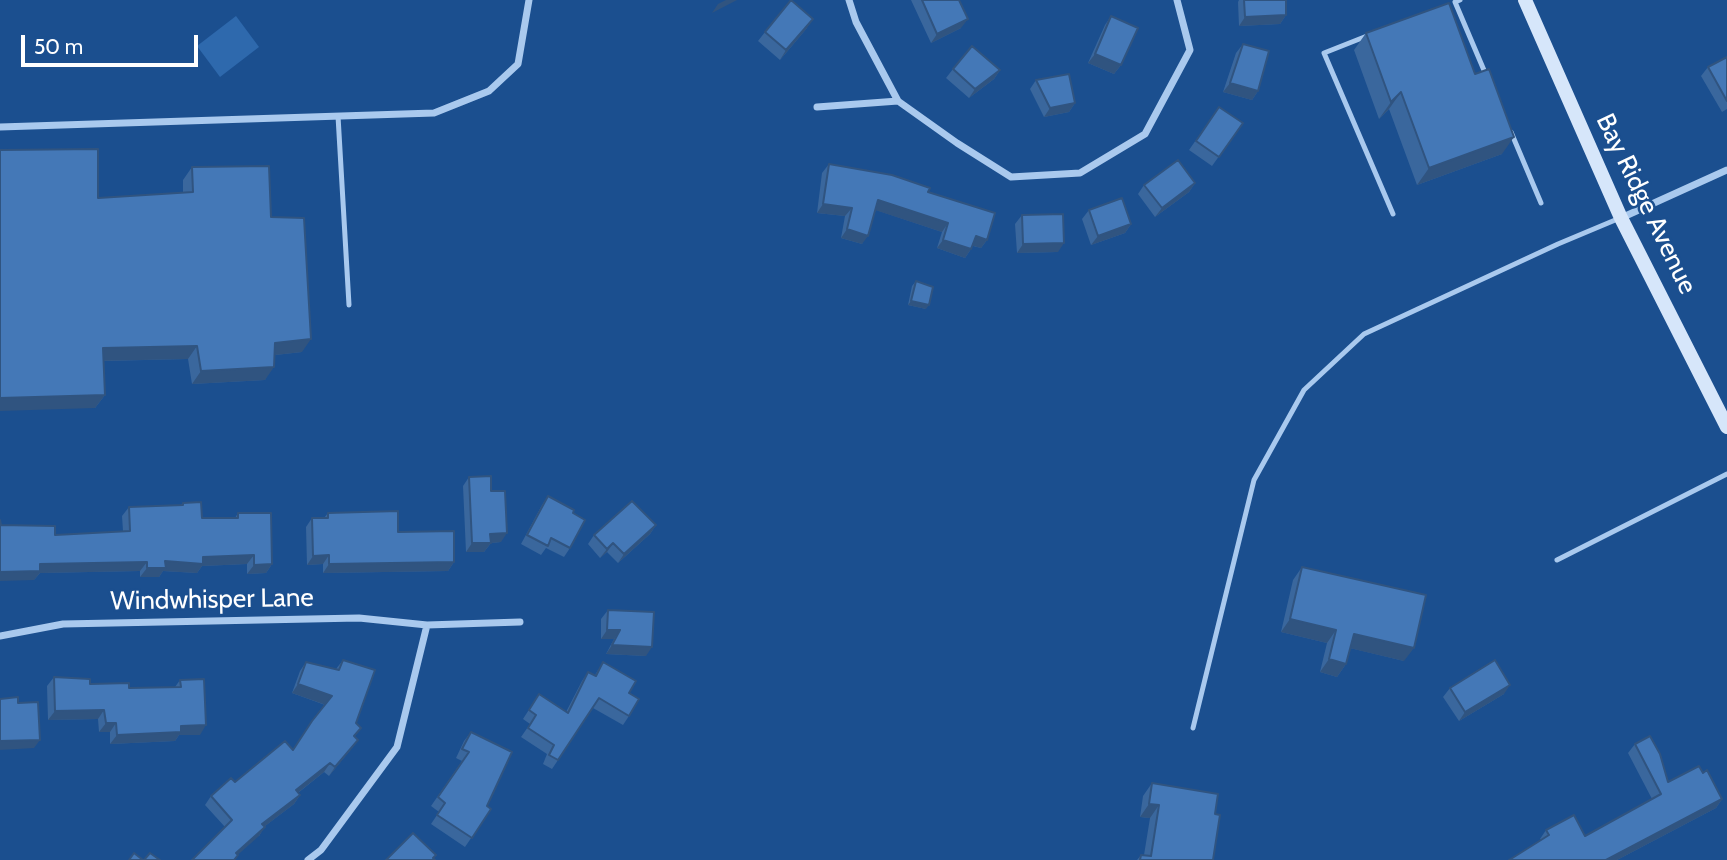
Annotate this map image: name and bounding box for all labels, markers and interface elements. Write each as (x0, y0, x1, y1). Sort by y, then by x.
scale bar (24, 21, 201, 65)
text: 50 m (34, 34, 83, 59)
street label: Bay Ridge Avenue (1589, 109, 1703, 299)
street label: Windwhisper Lane (110, 583, 314, 617)

